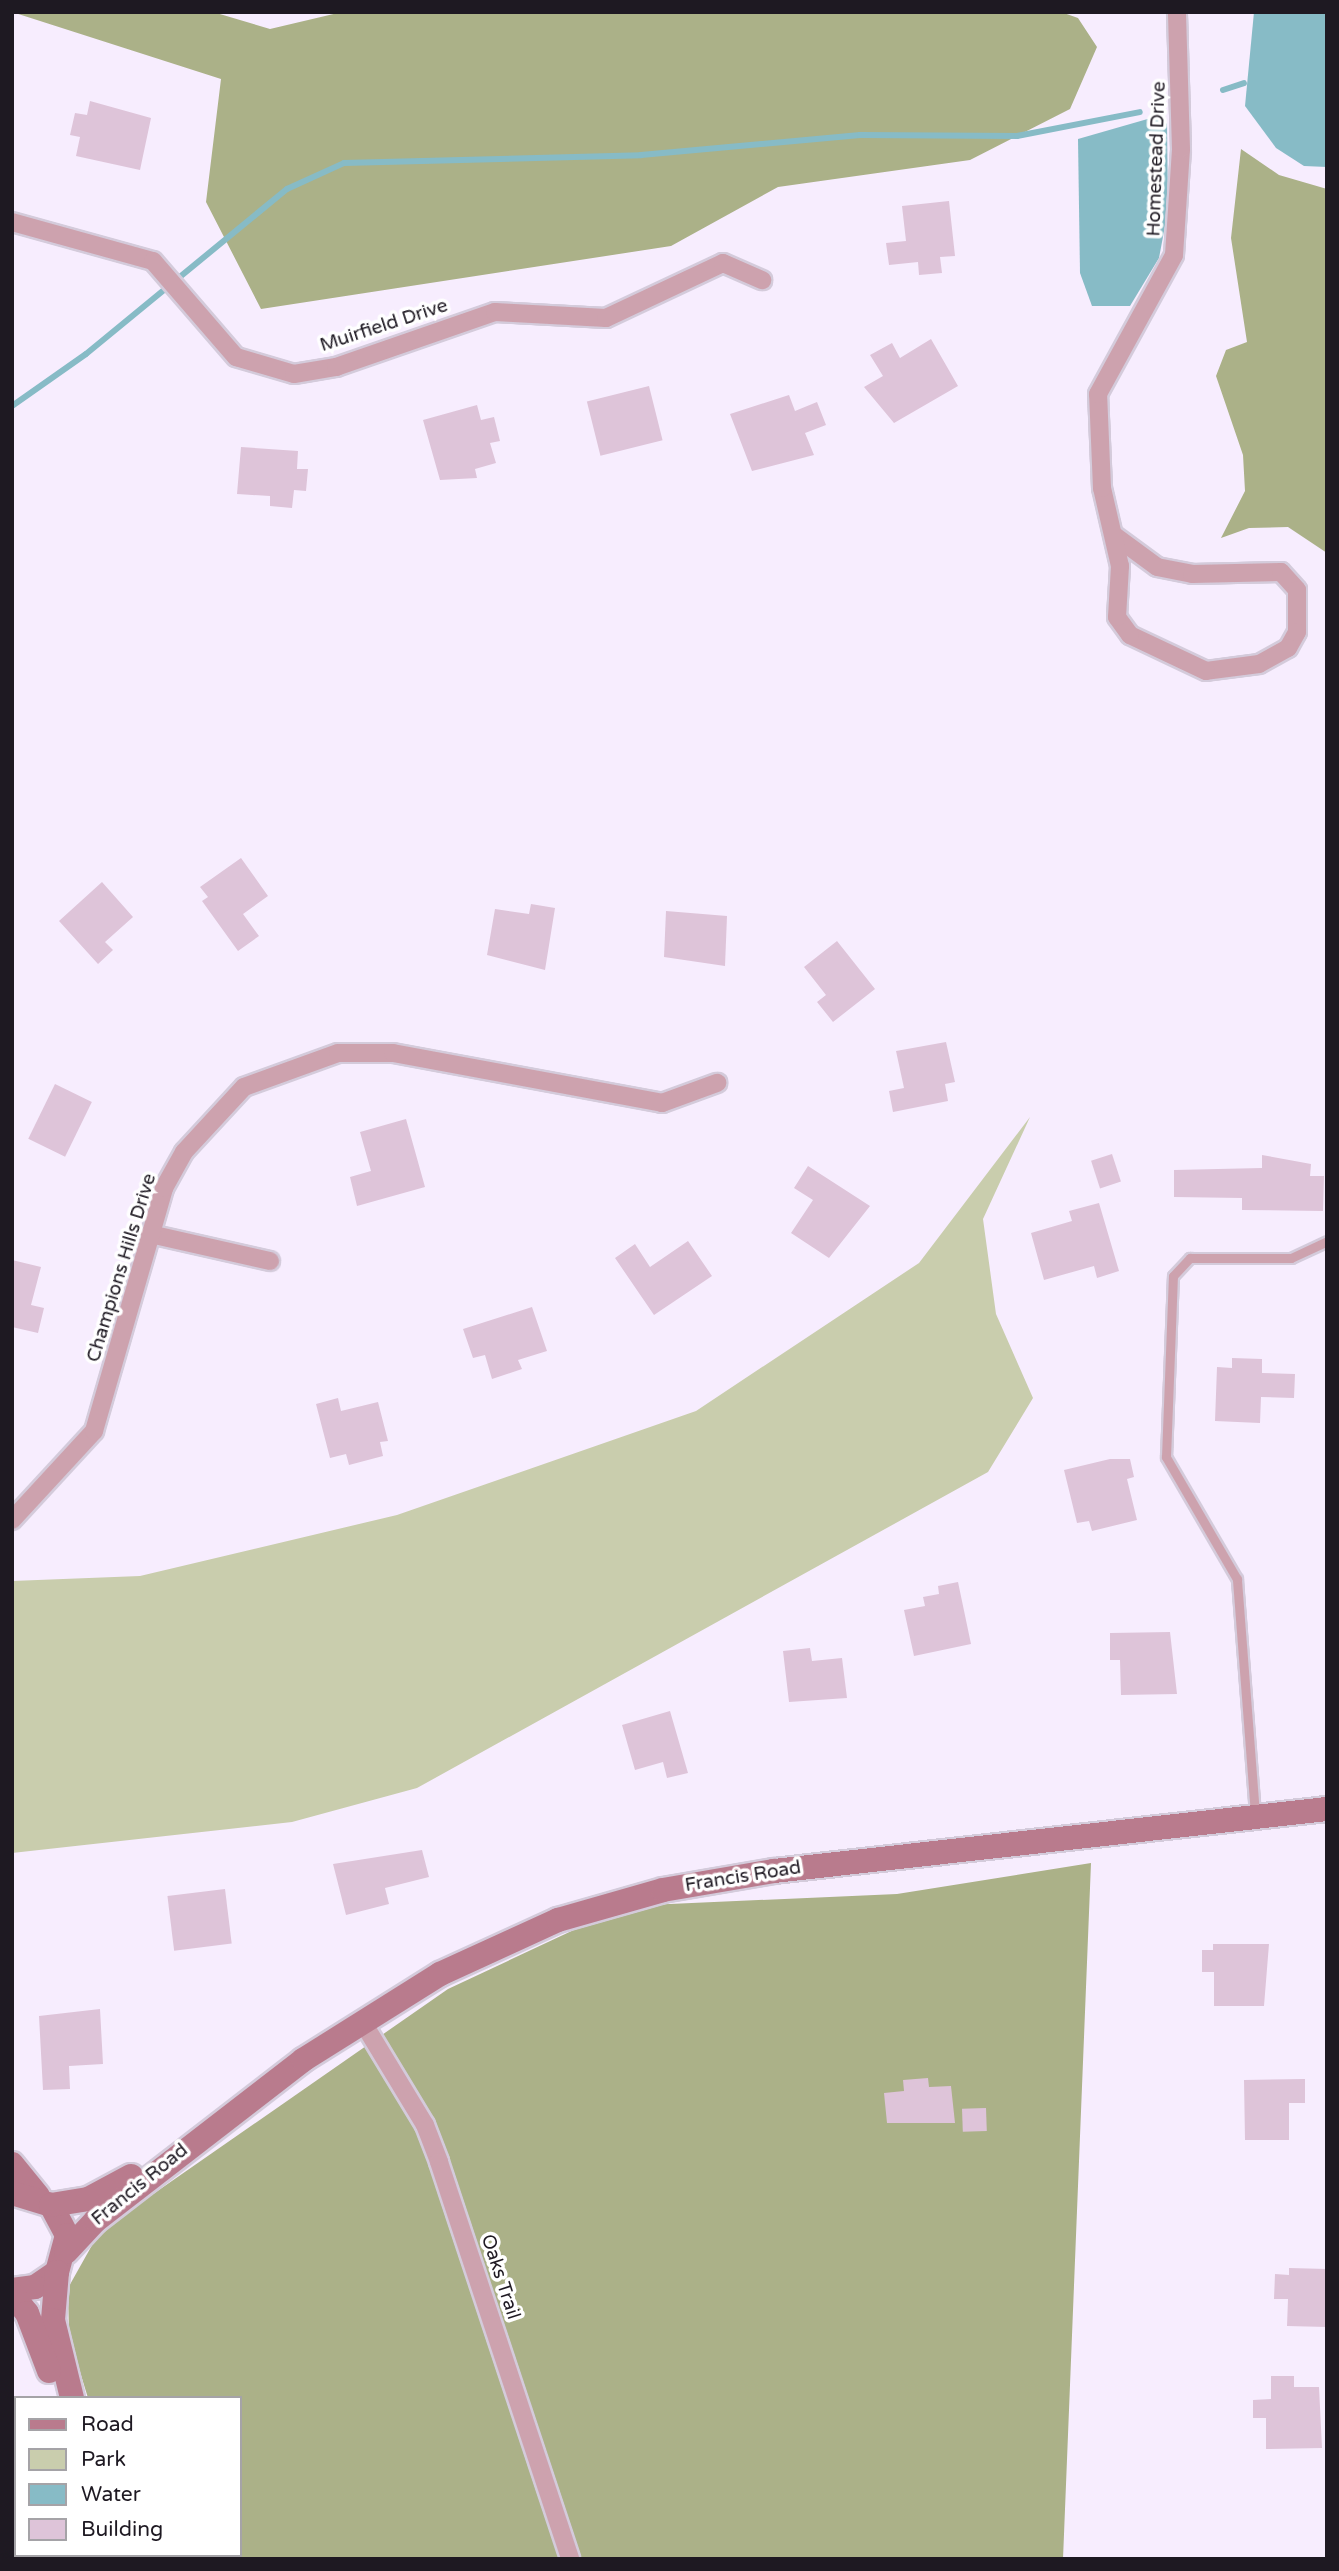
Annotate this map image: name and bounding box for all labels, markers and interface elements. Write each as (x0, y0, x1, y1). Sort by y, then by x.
street label: Homestead Drive (1143, 81, 1171, 237)
street label: Muirfield Drive (317, 295, 451, 357)
street label: Champions Hills Drive (82, 1171, 162, 1365)
street label: Francis Road (683, 1857, 803, 1897)
street label: Francis Road (87, 2139, 193, 2231)
street label: Oaks Trail (476, 2232, 524, 2322)
legend (14, 2396, 242, 2557)
text: Road (81, 2412, 134, 2437)
text: Park (81, 2447, 126, 2472)
text: Water (81, 2482, 141, 2507)
text: Building (81, 2517, 163, 2542)

